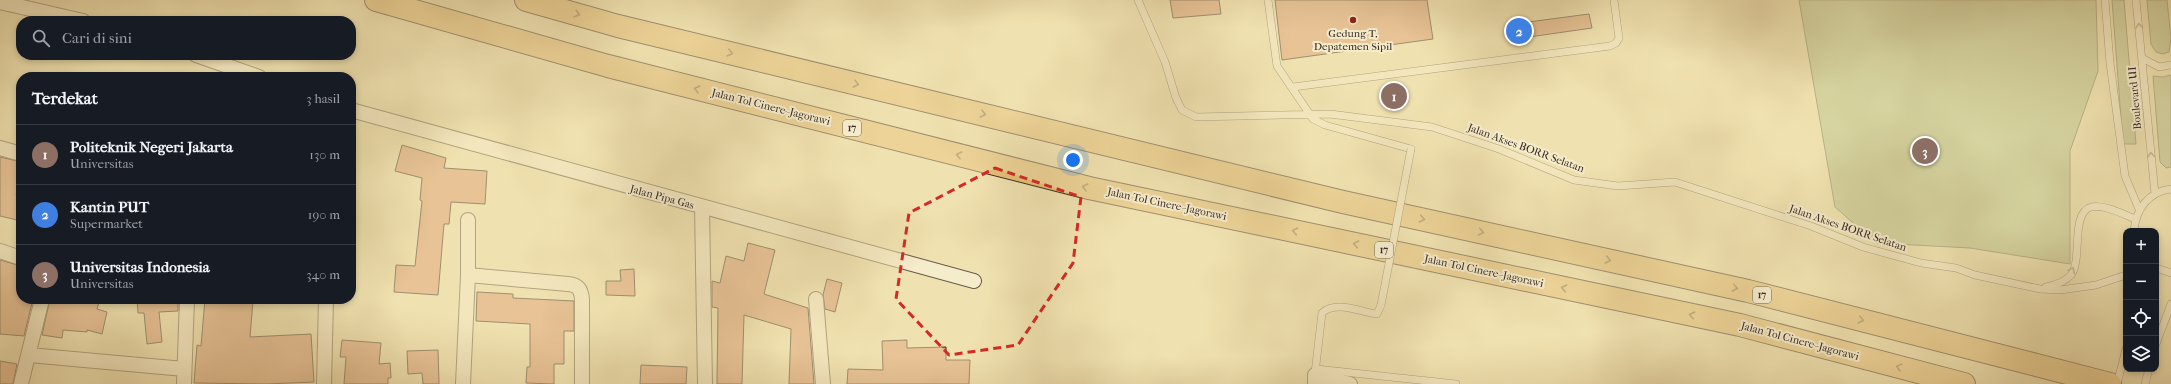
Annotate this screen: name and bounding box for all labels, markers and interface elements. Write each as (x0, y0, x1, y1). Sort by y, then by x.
one-way arrow (573, 9, 580, 18)
marker: Gedung T, Depatemen Sipil (1348, 15, 1358, 25)
search box (16, 16, 356, 60)
pin: 2 (1506, 16, 1532, 46)
one-way arrow (2134, 23, 2143, 29)
icon: search (30, 27, 52, 49)
place label: Gedung T, Depatemen Sipil (1314, 27, 1392, 53)
text: Cari di sini (62, 29, 132, 47)
one-way arrow (726, 48, 733, 57)
street label: Boulevard UI (2126, 65, 2144, 130)
one-way arrow (853, 79, 860, 87)
pin: 1 (1381, 81, 1407, 111)
one-way arrow (694, 85, 701, 93)
street label: Jalan Tol Cinere–Jagorawi (709, 86, 832, 128)
text: Terdekat (32, 88, 98, 108)
text: 3 hasil (306, 91, 340, 106)
one-way arrow (980, 110, 986, 118)
road number: 17 (843, 120, 861, 136)
street label: Jalan Akses BORR Selatan (1465, 120, 1587, 175)
pin: 3 (1912, 136, 1938, 166)
text: Politeknik Negeri Jakarta (70, 138, 233, 156)
text: 1 (43, 147, 47, 162)
text: 130 m (309, 147, 340, 162)
your location (1063, 150, 1083, 170)
one-way arrow (956, 151, 963, 160)
one-way arrow (2147, 152, 2156, 158)
text: Universitas (70, 156, 134, 171)
street label: Jalan Pipa Gas (627, 182, 696, 212)
one-way arrow (1082, 183, 1088, 191)
street label: Jalan Tol Cinere–Jagorawi (1105, 185, 1229, 223)
text: Kantin PUT (70, 198, 149, 216)
street label: Jalan Akses BORR Selatan (1787, 201, 1909, 254)
text: 2 (42, 207, 48, 222)
text: 190 m (308, 207, 340, 222)
one-way arrow (1419, 215, 1425, 223)
text: Supermarket (70, 216, 143, 231)
one-way arrow (1291, 228, 1298, 236)
one-way arrow (1478, 228, 1484, 236)
map controls (2123, 228, 2159, 372)
button: + (2123, 228, 2159, 264)
one-way arrow (1353, 240, 1359, 249)
road number: 17 (1375, 242, 1393, 258)
street label: Jalan Tol Cinere–Jagorawi (1422, 252, 1546, 290)
one-way arrow (1605, 256, 1611, 264)
text: Universitas Indonesia (70, 258, 210, 276)
button: − (2123, 264, 2159, 300)
one-way arrow (2067, 266, 2075, 274)
text: 3 (42, 267, 48, 282)
text: 340 m (306, 267, 340, 282)
text: Universitas (70, 276, 134, 291)
one-way arrow (1561, 284, 1567, 292)
one-way arrow (1732, 284, 1738, 292)
road number: 17 (1753, 287, 1771, 303)
button: locate (2123, 300, 2159, 336)
one-way arrow (1688, 311, 1695, 319)
one-way arrow (1857, 315, 1864, 324)
street label: Jalan Tol Cinere–Jagorawi (1739, 319, 1861, 363)
button: layers (2123, 336, 2159, 372)
one-way arrow (1896, 363, 1903, 372)

